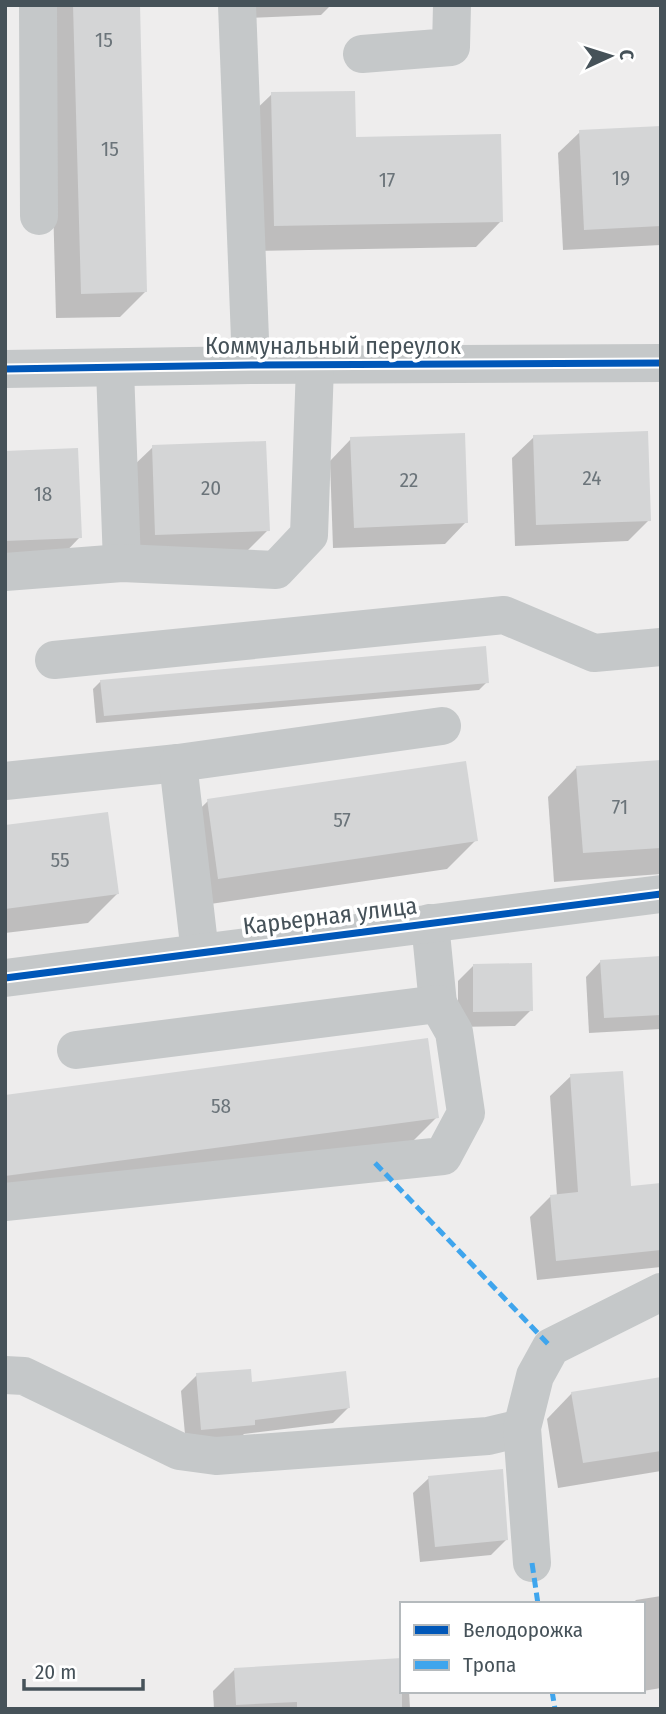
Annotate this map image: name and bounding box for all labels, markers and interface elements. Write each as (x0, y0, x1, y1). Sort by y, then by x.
north arrow (575, 21, 645, 91)
house number: 15 (95, 27, 113, 53)
text: С (615, 49, 638, 61)
house number: 15 (101, 136, 119, 162)
house number: 19 (612, 165, 630, 191)
house number: 17 (379, 167, 395, 193)
street label: Коммунальный переулок (205, 332, 462, 360)
house number: 24 (582, 465, 602, 491)
house number: 22 (400, 467, 418, 493)
house number: 20 (201, 475, 221, 501)
house number: 18 (34, 481, 52, 507)
house number: 71 (612, 794, 628, 820)
house number: 57 (333, 807, 351, 833)
house number: 55 (50, 847, 70, 873)
street label: Карьерная улица (241, 891, 419, 941)
house number: 58 (211, 1093, 231, 1119)
legend (400, 1602, 645, 1693)
text: Велодорожка (463, 1617, 583, 1643)
scale bar (24, 1648, 144, 1692)
text: Тропа (463, 1652, 516, 1678)
text: 20 m (35, 1659, 76, 1685)

